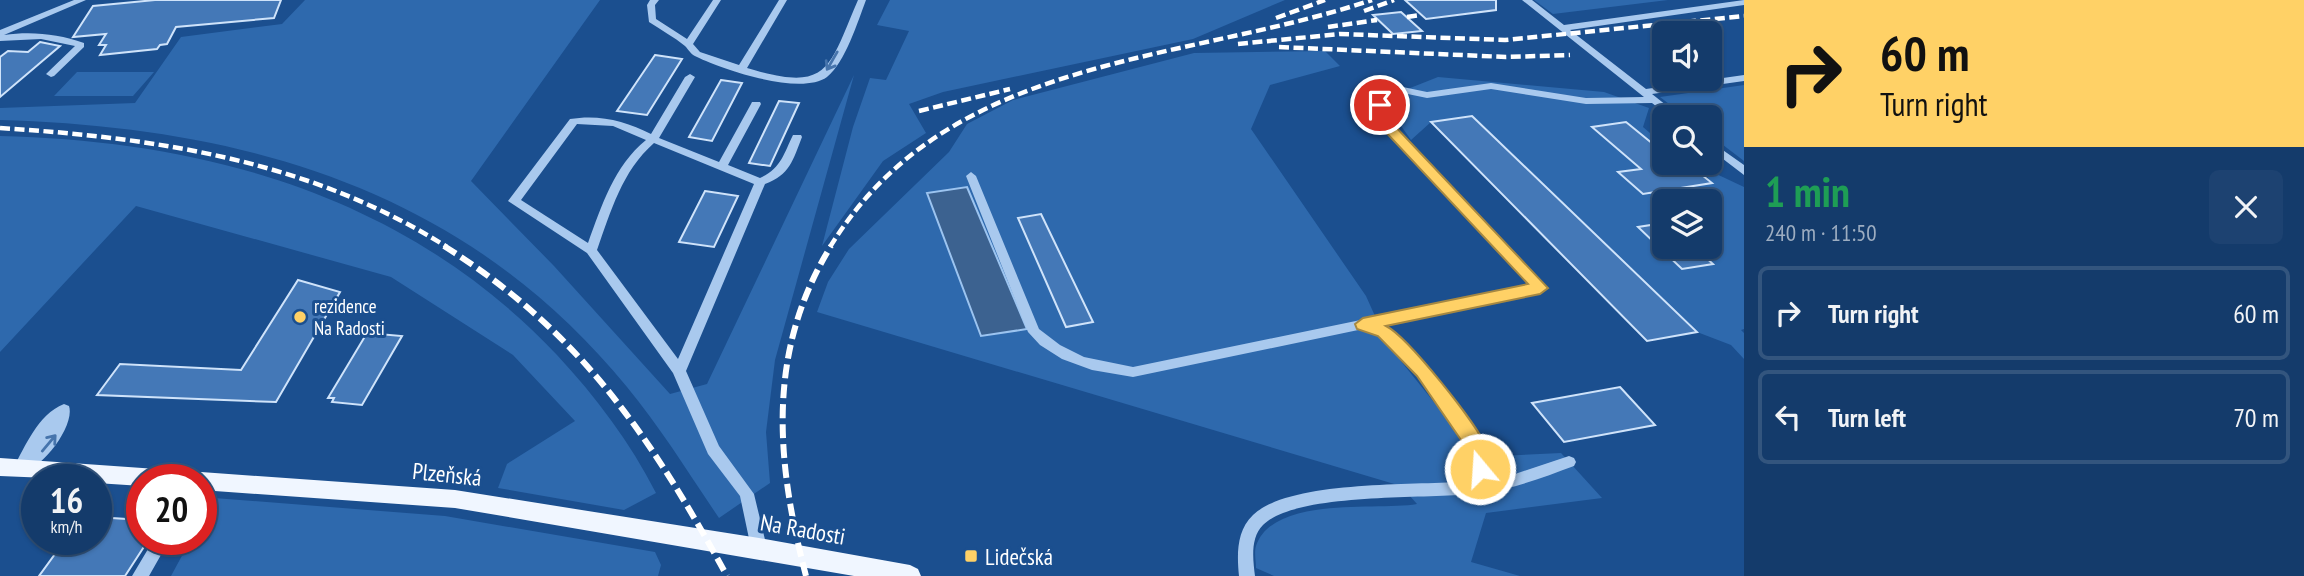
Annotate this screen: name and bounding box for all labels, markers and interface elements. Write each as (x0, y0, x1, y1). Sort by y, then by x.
map controls (1652, 21, 1722, 259)
button: sound (1652, 21, 1722, 91)
text: 60 m (1880, 21, 1969, 85)
icon: right (1765, 28, 1856, 119)
one-way arrow (825, 50, 838, 71)
pin (1350, 75, 1410, 135)
text: Turn right (1880, 83, 1988, 125)
icon: arrive (1361, 86, 1399, 124)
button: search (1652, 105, 1722, 175)
text: 1 min (1765, 164, 1850, 219)
button: close (2209, 170, 2283, 244)
button: layers (1652, 189, 1722, 259)
text: 240 m · 11:50 (1765, 218, 1877, 247)
place label: rezidence Na Radosti (314, 294, 385, 340)
icon: right (1769, 294, 1807, 332)
text: Turn right (1828, 297, 1919, 330)
text: 60 m (2233, 297, 2279, 330)
marker: rezidence Na Radosti (292, 309, 308, 325)
icon: left (1769, 398, 1807, 436)
text: Turn left (1828, 401, 1906, 434)
text: 70 m (2233, 401, 2279, 434)
position arrow (1443, 432, 1517, 506)
one-way arrow (41, 434, 57, 452)
street label: Plzeňská (411, 456, 483, 492)
speed limit sign: 20 (126, 464, 217, 555)
text: 16 (50, 477, 83, 523)
street label: Na Radosti (758, 507, 848, 551)
text: km/h (51, 515, 82, 538)
place label: Lidečská (985, 542, 1053, 571)
marker: Lidečská (963, 548, 979, 564)

